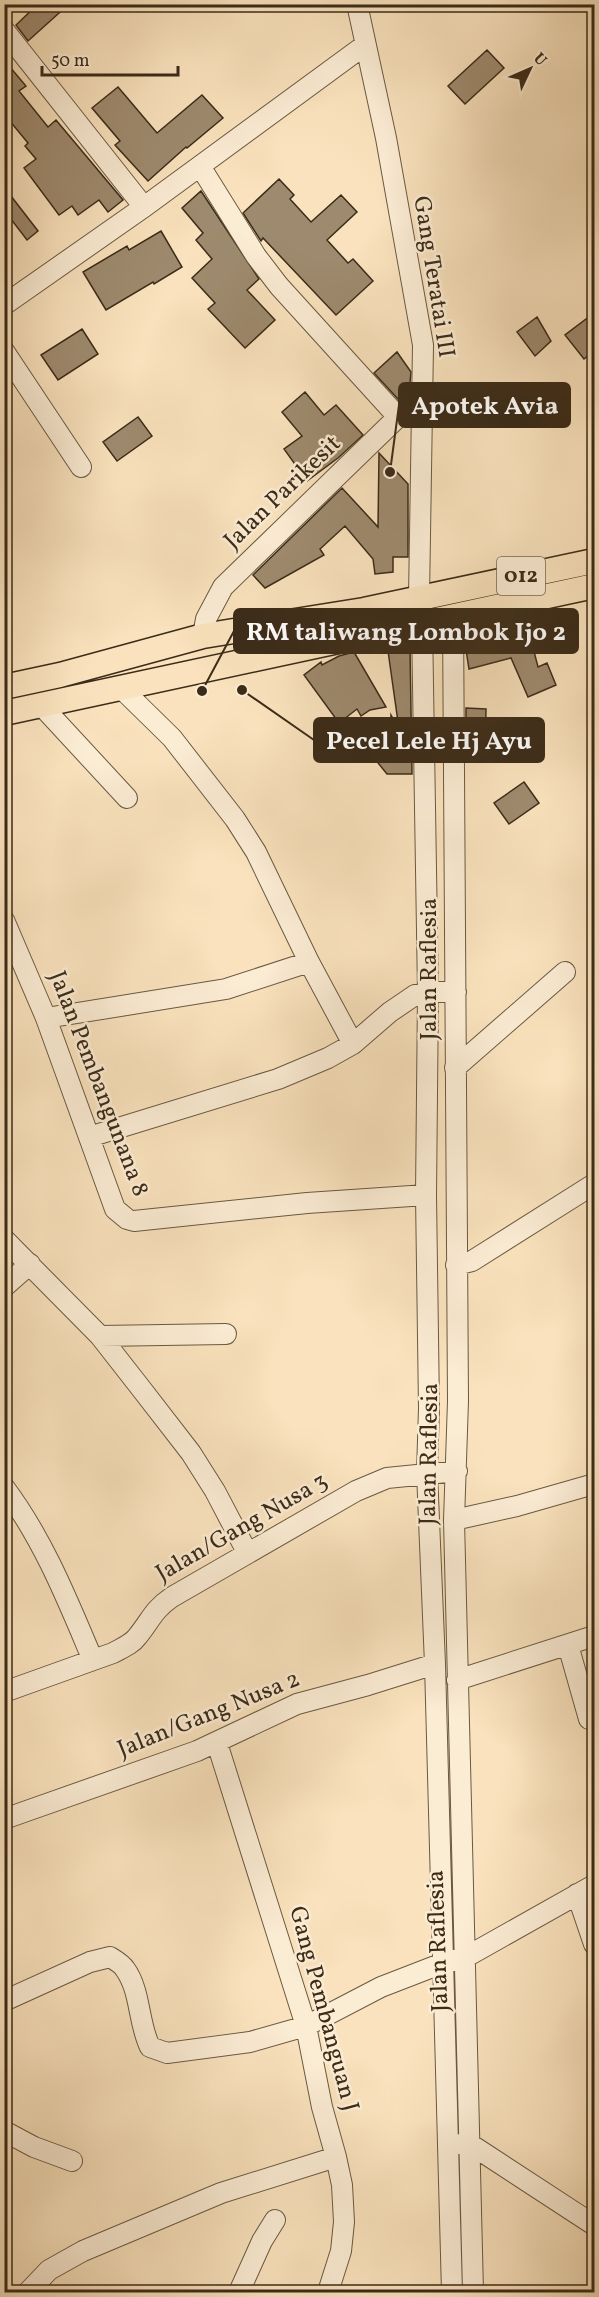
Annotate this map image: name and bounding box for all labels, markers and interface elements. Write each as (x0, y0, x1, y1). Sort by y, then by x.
scale bar (42, 39, 178, 77)
north arrow (500, 39, 560, 99)
text: U (528, 48, 551, 72)
text: 50 m (51, 49, 90, 74)
street label: Gang Teratai III (403, 194, 463, 360)
callout: Apotek Avia (399, 383, 570, 427)
text: Apotek Avia (411, 389, 559, 425)
street label: Jalan Parikesit (217, 428, 349, 558)
road number: 012 (497, 557, 545, 595)
callout: RM taliwang Lombok Ijo 2 (234, 609, 578, 653)
text: RM taliwang Lombok Ijo 2 (246, 615, 566, 651)
callout: Pecel Lele Hj Ayu (314, 718, 544, 762)
text: Pecel Lele Hj Ayu (326, 724, 532, 760)
street label: Jalan Raflesia (413, 898, 447, 1040)
street label: Jalan Pembangunana 8 (39, 966, 157, 1202)
street label: Jalan Raflesia (412, 1383, 448, 1525)
street label: Jalan/Gang Nusa 3 (150, 1465, 334, 1591)
street label: Jalan/Gang Nusa 2 (113, 1663, 305, 1767)
street label: Jalan Raflesia (420, 1869, 458, 2013)
street label: Gang Pembanguan J (279, 1903, 367, 2115)

